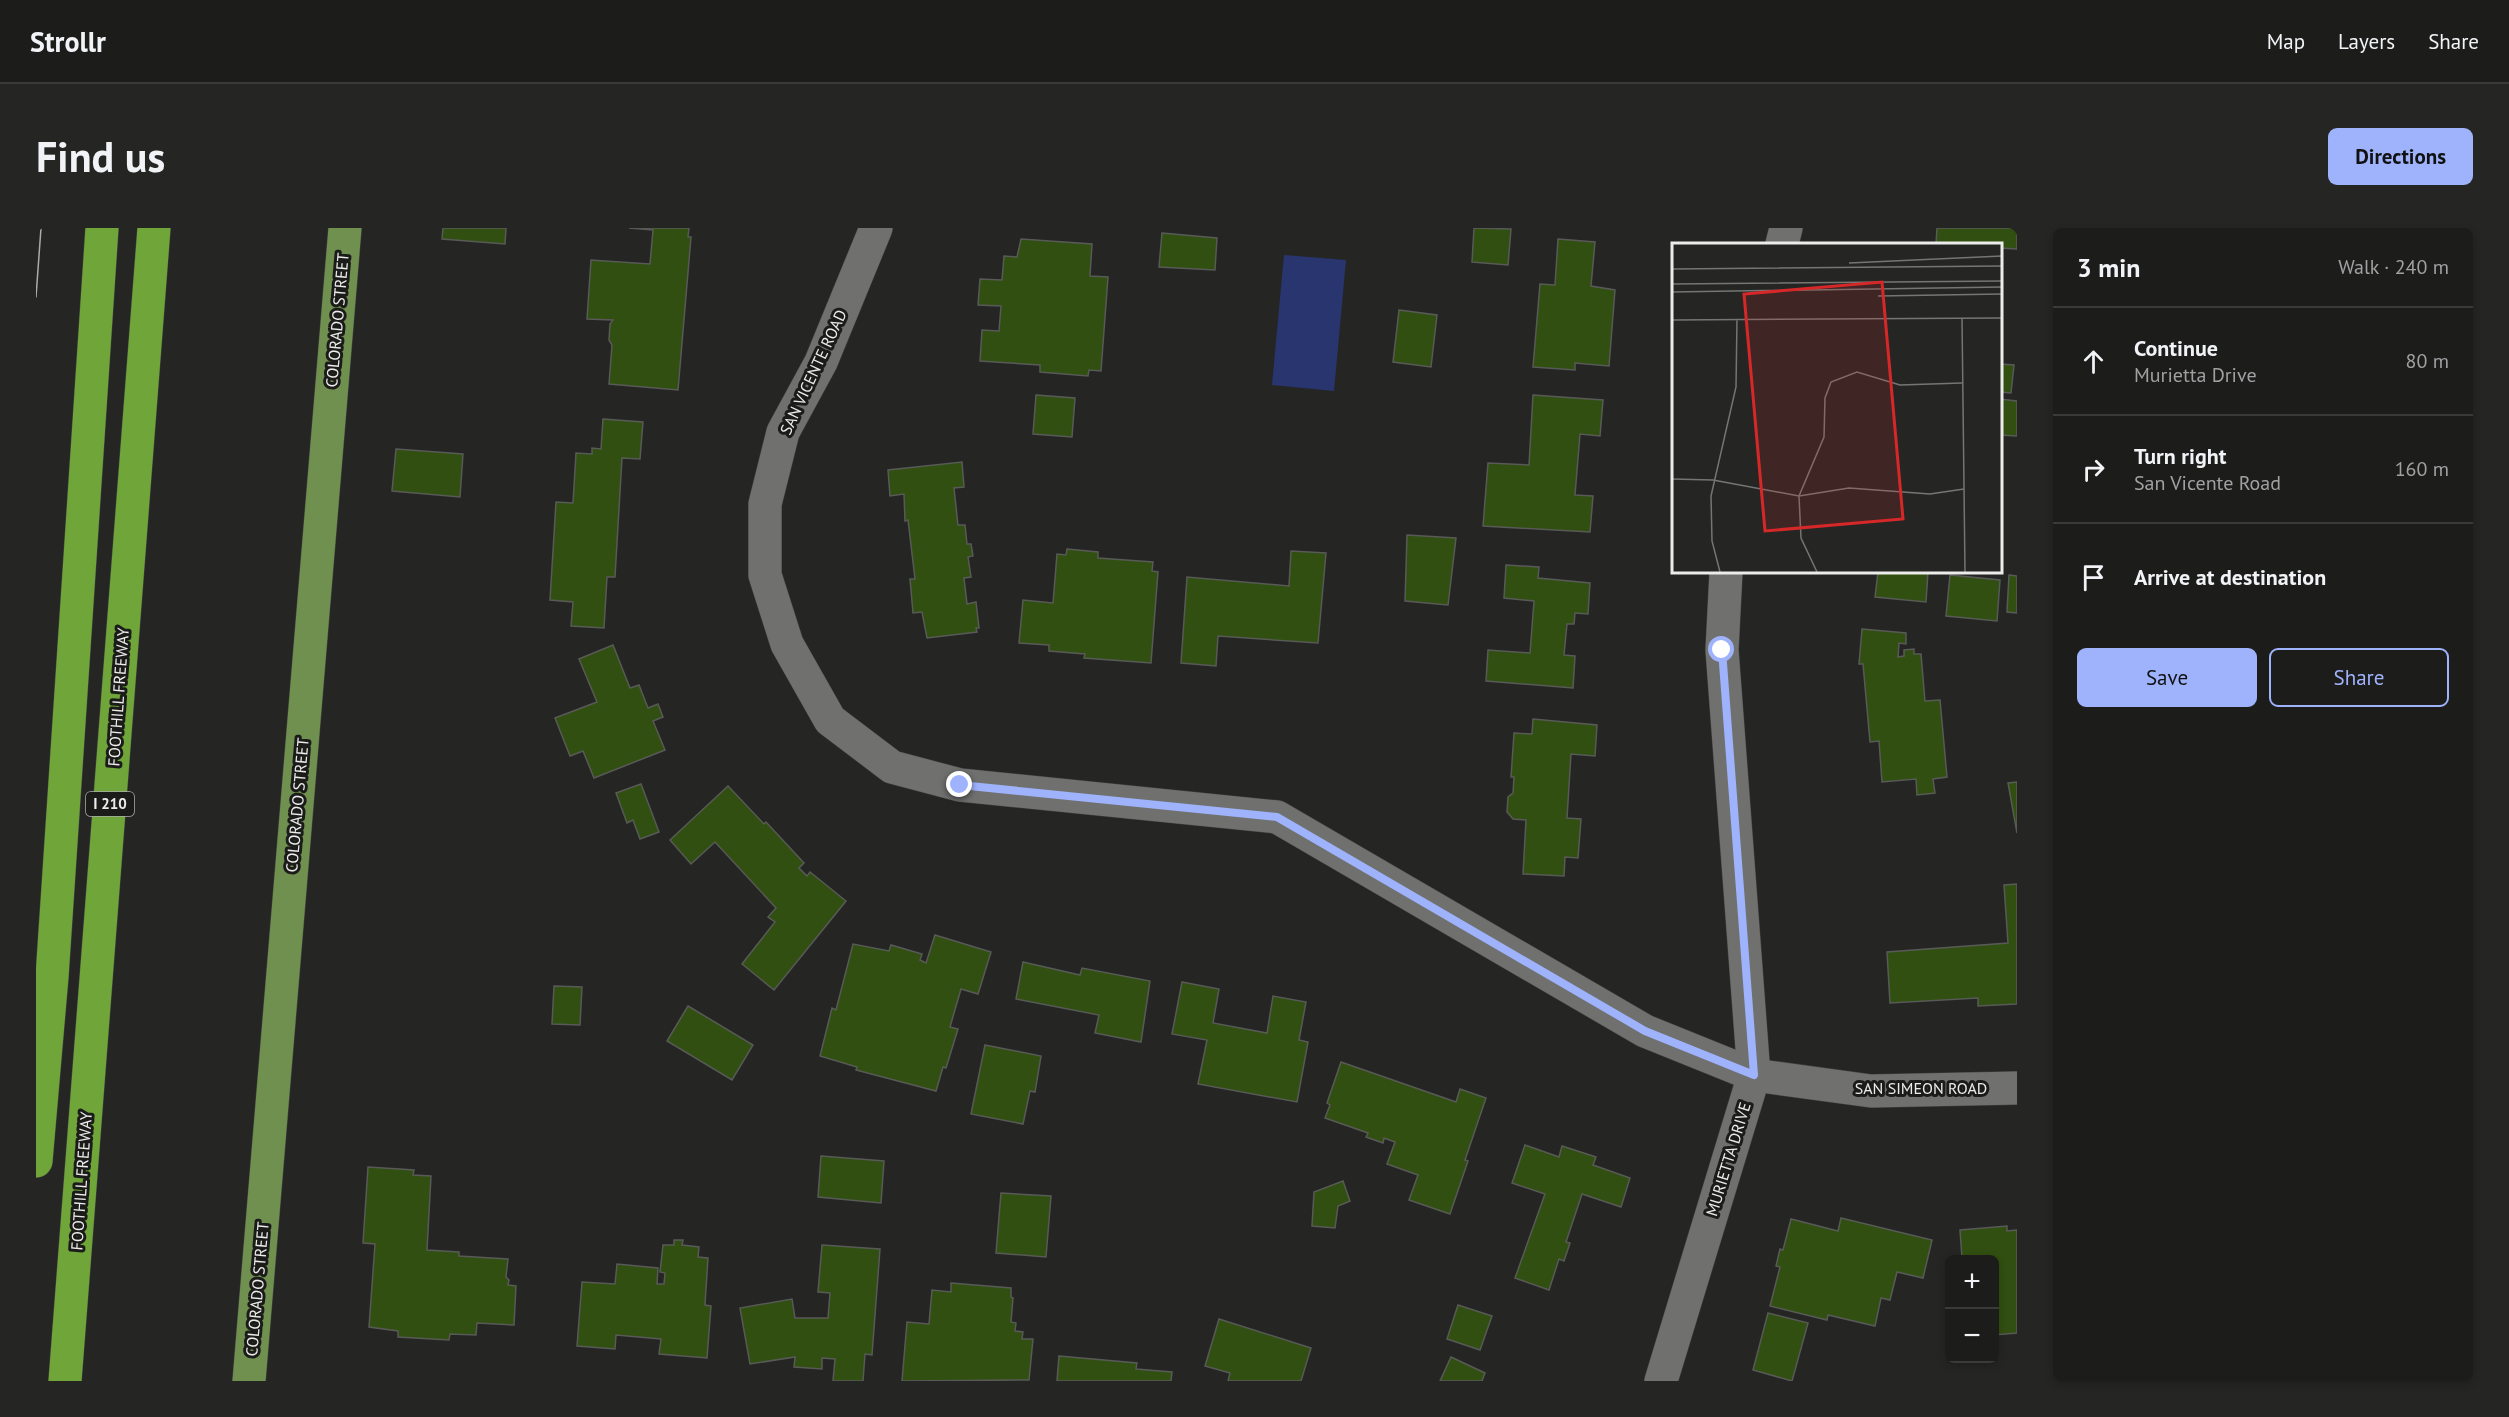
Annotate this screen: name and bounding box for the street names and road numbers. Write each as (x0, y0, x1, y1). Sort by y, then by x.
street label: COLORADO STREET (321, 252, 353, 388)
street label: SAN VICENTE ROAD (775, 306, 851, 438)
street label: FOOTHILL FREEWAY (103, 627, 133, 767)
street label: COLORADO STREET (281, 737, 313, 873)
road number: I 210 (86, 792, 134, 816)
street label: SAN SIMEON ROAD (1855, 1078, 1987, 1098)
street label: MURIETTA DRIVE (1701, 1100, 1755, 1218)
street label: FOOTHILL FREEWAY (66, 1111, 96, 1251)
street label: COLORADO STREET (241, 1221, 273, 1357)

